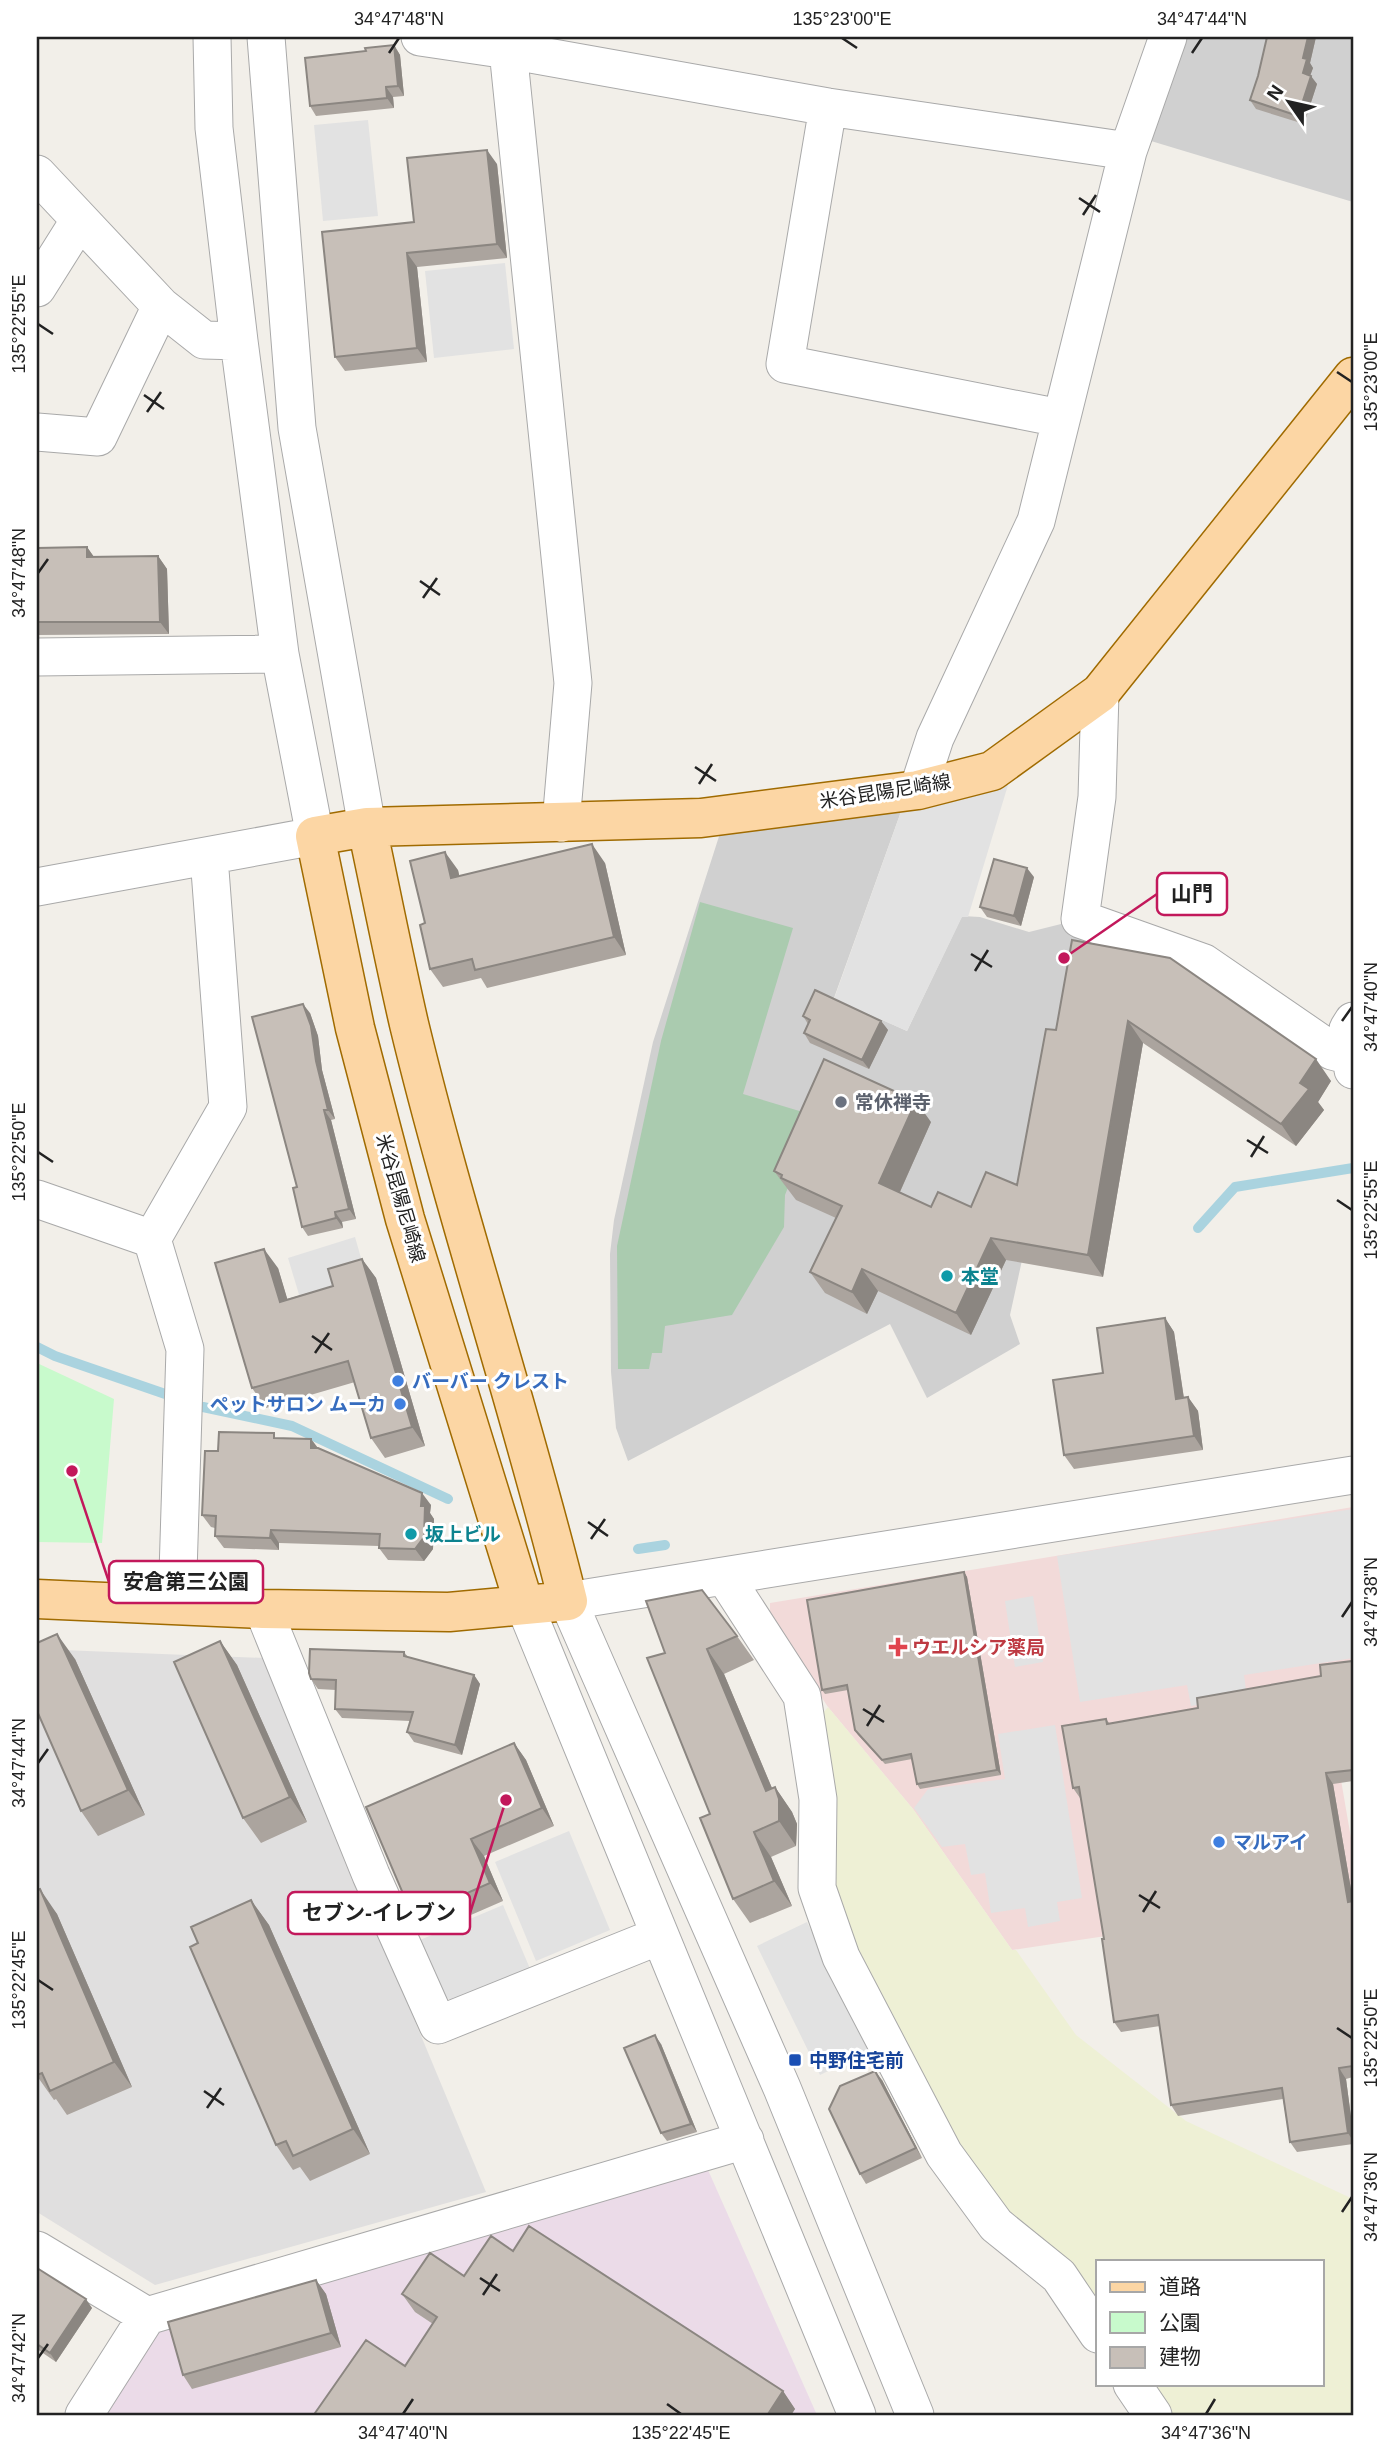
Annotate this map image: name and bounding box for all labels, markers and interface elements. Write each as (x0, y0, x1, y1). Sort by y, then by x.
text: 34°47'48"N (354, 9, 444, 29)
text: 135°23'00"E (792, 9, 892, 29)
text: 34°47'44"N (1157, 9, 1247, 29)
north arrow (1254, 66, 1324, 136)
text: N (1263, 81, 1288, 104)
text: 135°22'55"E (9, 274, 29, 374)
text: 135°23'00"E (1361, 332, 1381, 432)
text: 34°47'48"N (9, 528, 29, 618)
street label: 米谷昆陽尼崎線 (818, 771, 952, 812)
callout: 山門 (1157, 873, 1227, 915)
text: 山門 (1171, 882, 1213, 905)
text: 34°47'40"N (1361, 962, 1381, 1052)
place label: 常休禅寺 (855, 1092, 931, 1113)
marker: 常休禅寺 (833, 1094, 849, 1110)
text: 135°22'50"E (9, 1102, 29, 1202)
street label: 米谷昆陽尼崎線 (372, 1131, 429, 1265)
text: 135°22'55"E (1361, 1160, 1381, 1260)
place label: 本堂 (961, 1266, 999, 1287)
marker: 本堂 (939, 1268, 955, 1284)
place label: バーバー クレスト (412, 1371, 569, 1392)
marker: バーバー クレスト (390, 1373, 406, 1389)
place label: ペットサロン ムーカ (210, 1394, 386, 1415)
marker: ペットサロン ムーカ (392, 1396, 408, 1412)
place label: 坂上ビル (425, 1524, 501, 1545)
marker: 坂上ビル (403, 1526, 419, 1542)
text: 34°47'38"N (1361, 1557, 1381, 1647)
callout: 安倉第三公園 (109, 1561, 263, 1603)
text: 安倉第三公園 (123, 1570, 249, 1593)
place label: ウエルシア薬局 (912, 1637, 1045, 1658)
marker: ウエルシア薬局 (890, 1639, 906, 1655)
text: 34°47'44"N (9, 1718, 29, 1808)
place label: マルアイ (1233, 1832, 1308, 1853)
marker: マルアイ (1211, 1834, 1227, 1850)
callout: セブン-イレブン (288, 1892, 470, 1934)
text: セブン-イレブン (302, 1901, 456, 1924)
text: 135°22'45"E (9, 1930, 29, 2030)
text: 135°22'50"E (1361, 1988, 1381, 2088)
place label: 中野住宅前 (809, 2050, 904, 2071)
marker: 中野住宅前 (787, 2052, 803, 2068)
text: 34°47'36"N (1361, 2152, 1381, 2242)
legend (1096, 2260, 1324, 2386)
text: 道路 (1159, 2275, 1201, 2298)
text: 公園 (1159, 2311, 1201, 2334)
text: 34°47'42"N (9, 2313, 29, 2403)
text: 建物 (1159, 2345, 1201, 2368)
text: 34°47'40"N (358, 2423, 448, 2443)
text: 135°22'45"E (631, 2423, 731, 2443)
text: 34°47'36"N (1161, 2423, 1251, 2443)

